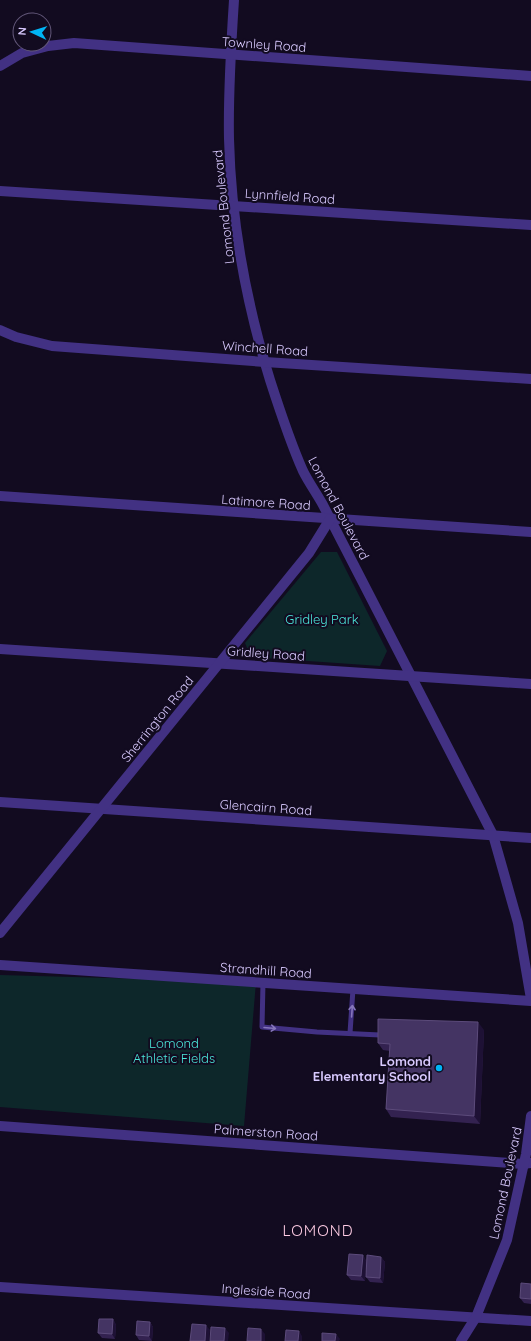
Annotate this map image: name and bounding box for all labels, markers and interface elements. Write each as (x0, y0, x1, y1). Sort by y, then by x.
north arrow (12, 12, 52, 52)
text: N (15, 27, 29, 36)
street label: Townley Road (221, 33, 307, 55)
street label: Lomond Boulevard (209, 149, 237, 265)
street label: Lynnfield Road (244, 185, 336, 207)
street label: Winchell Road (221, 337, 309, 359)
street label: Lomond Boulevard (305, 454, 373, 562)
street label: Latimore Road (221, 491, 311, 513)
park label: Gridley Park (285, 611, 359, 627)
street label: Gridley Road (227, 642, 305, 664)
street label: Sherrington Road (117, 673, 197, 765)
street label: Glencairn Road (219, 796, 313, 818)
street label: Strandhill Road (220, 959, 312, 981)
one-way arrow (348, 1005, 355, 1018)
one-way arrow (264, 1024, 277, 1031)
park label: Lomond Athletic Fields (133, 1035, 215, 1066)
place label: Lomond Elementary School (313, 1053, 431, 1084)
marker: Lomond Elementary School (434, 1063, 444, 1073)
street label: Palmerston Road (213, 1120, 319, 1144)
street label: Lomond Boulevard (485, 1125, 525, 1241)
district label: LOMOND (283, 1221, 353, 1240)
street label: Ingleside Road (221, 1280, 311, 1302)

